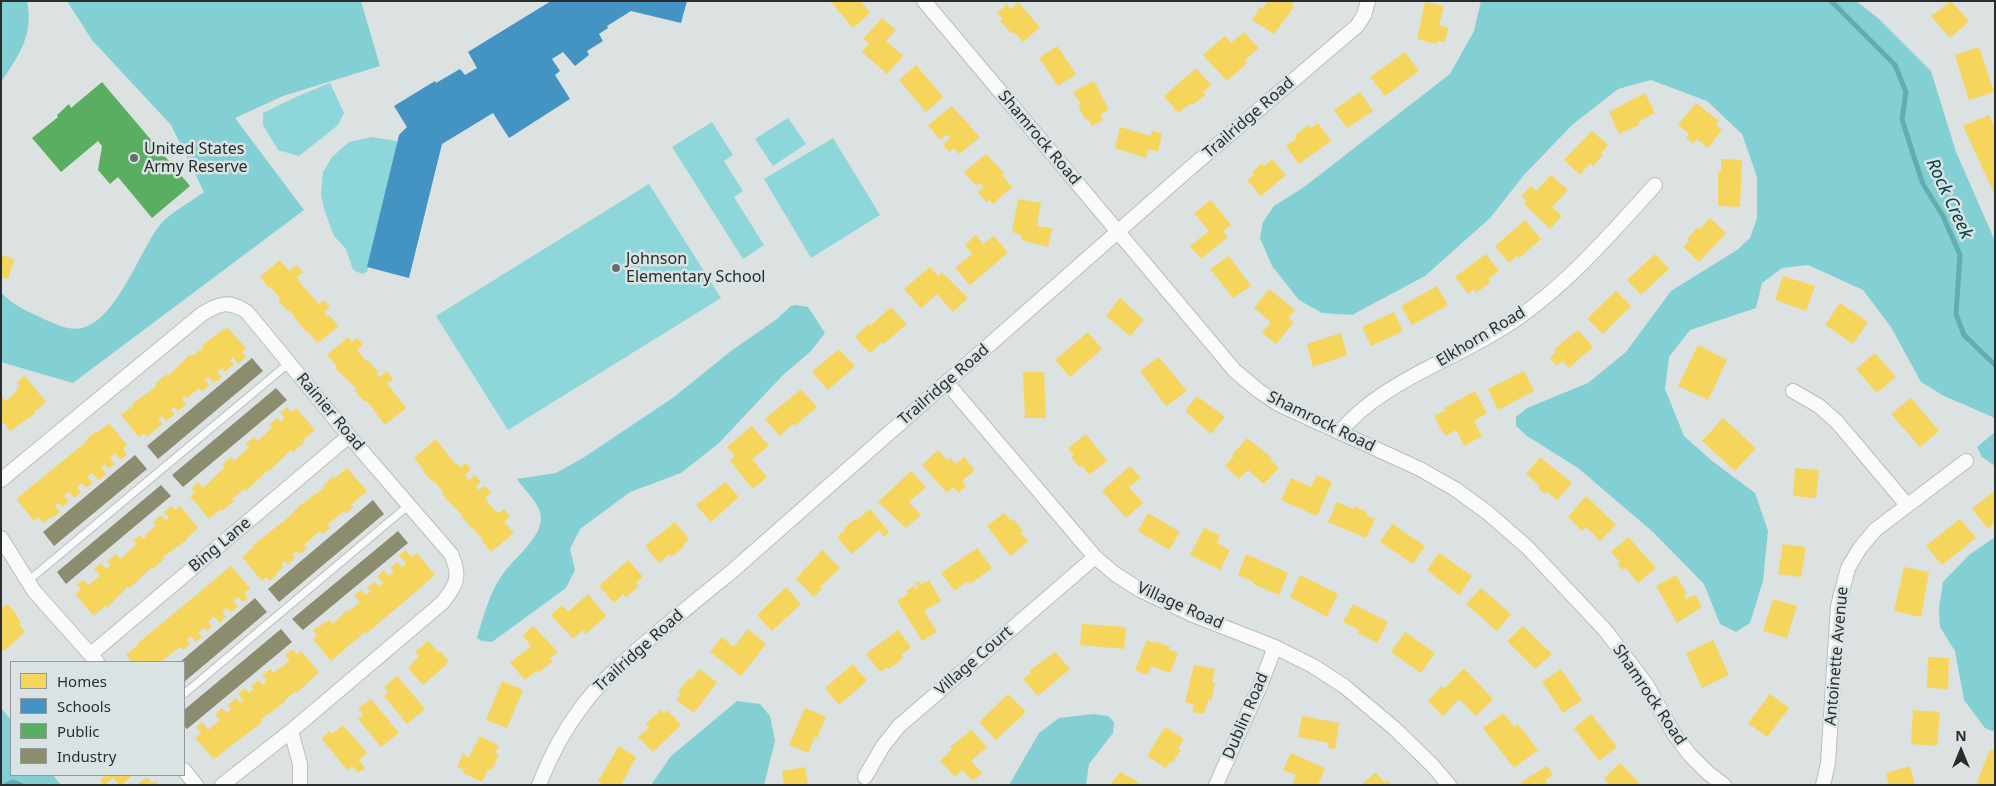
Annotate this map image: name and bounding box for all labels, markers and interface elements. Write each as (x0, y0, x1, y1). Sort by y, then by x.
street label: Trailridge Road (1200, 73, 1298, 163)
street label: Shamrock Road (994, 87, 1084, 189)
place label: United States Army Reserve (144, 139, 248, 177)
marker: United States Army Reserve (128, 152, 140, 164)
water label: Rock Creek (1921, 155, 1977, 243)
place label: Johnson Elementary School (626, 249, 765, 287)
marker: Johnson Elementary School (610, 262, 622, 274)
street label: Elkhorn Road (1433, 303, 1529, 371)
street label: Trailridge Road (895, 340, 993, 430)
street label: Rainier Road (292, 369, 368, 455)
street label: Shamrock Road (1264, 388, 1378, 456)
street label: Bing Lane (185, 514, 255, 576)
street label: Village Road (1134, 578, 1226, 634)
street label: Antoinette Avenue (1821, 586, 1853, 726)
street label: Trailridge Road (590, 606, 688, 696)
street label: Village Court (931, 622, 1017, 700)
street label: Shamrock Road (1608, 641, 1690, 749)
legend (10, 661, 185, 776)
street label: Dublin Road (1219, 670, 1273, 762)
text: Homes (57, 671, 107, 691)
text: Schools (57, 696, 111, 716)
text: Public (57, 721, 100, 741)
north arrow (1936, 726, 1986, 776)
text: N (1955, 726, 1967, 745)
text: Industry (57, 746, 116, 766)

